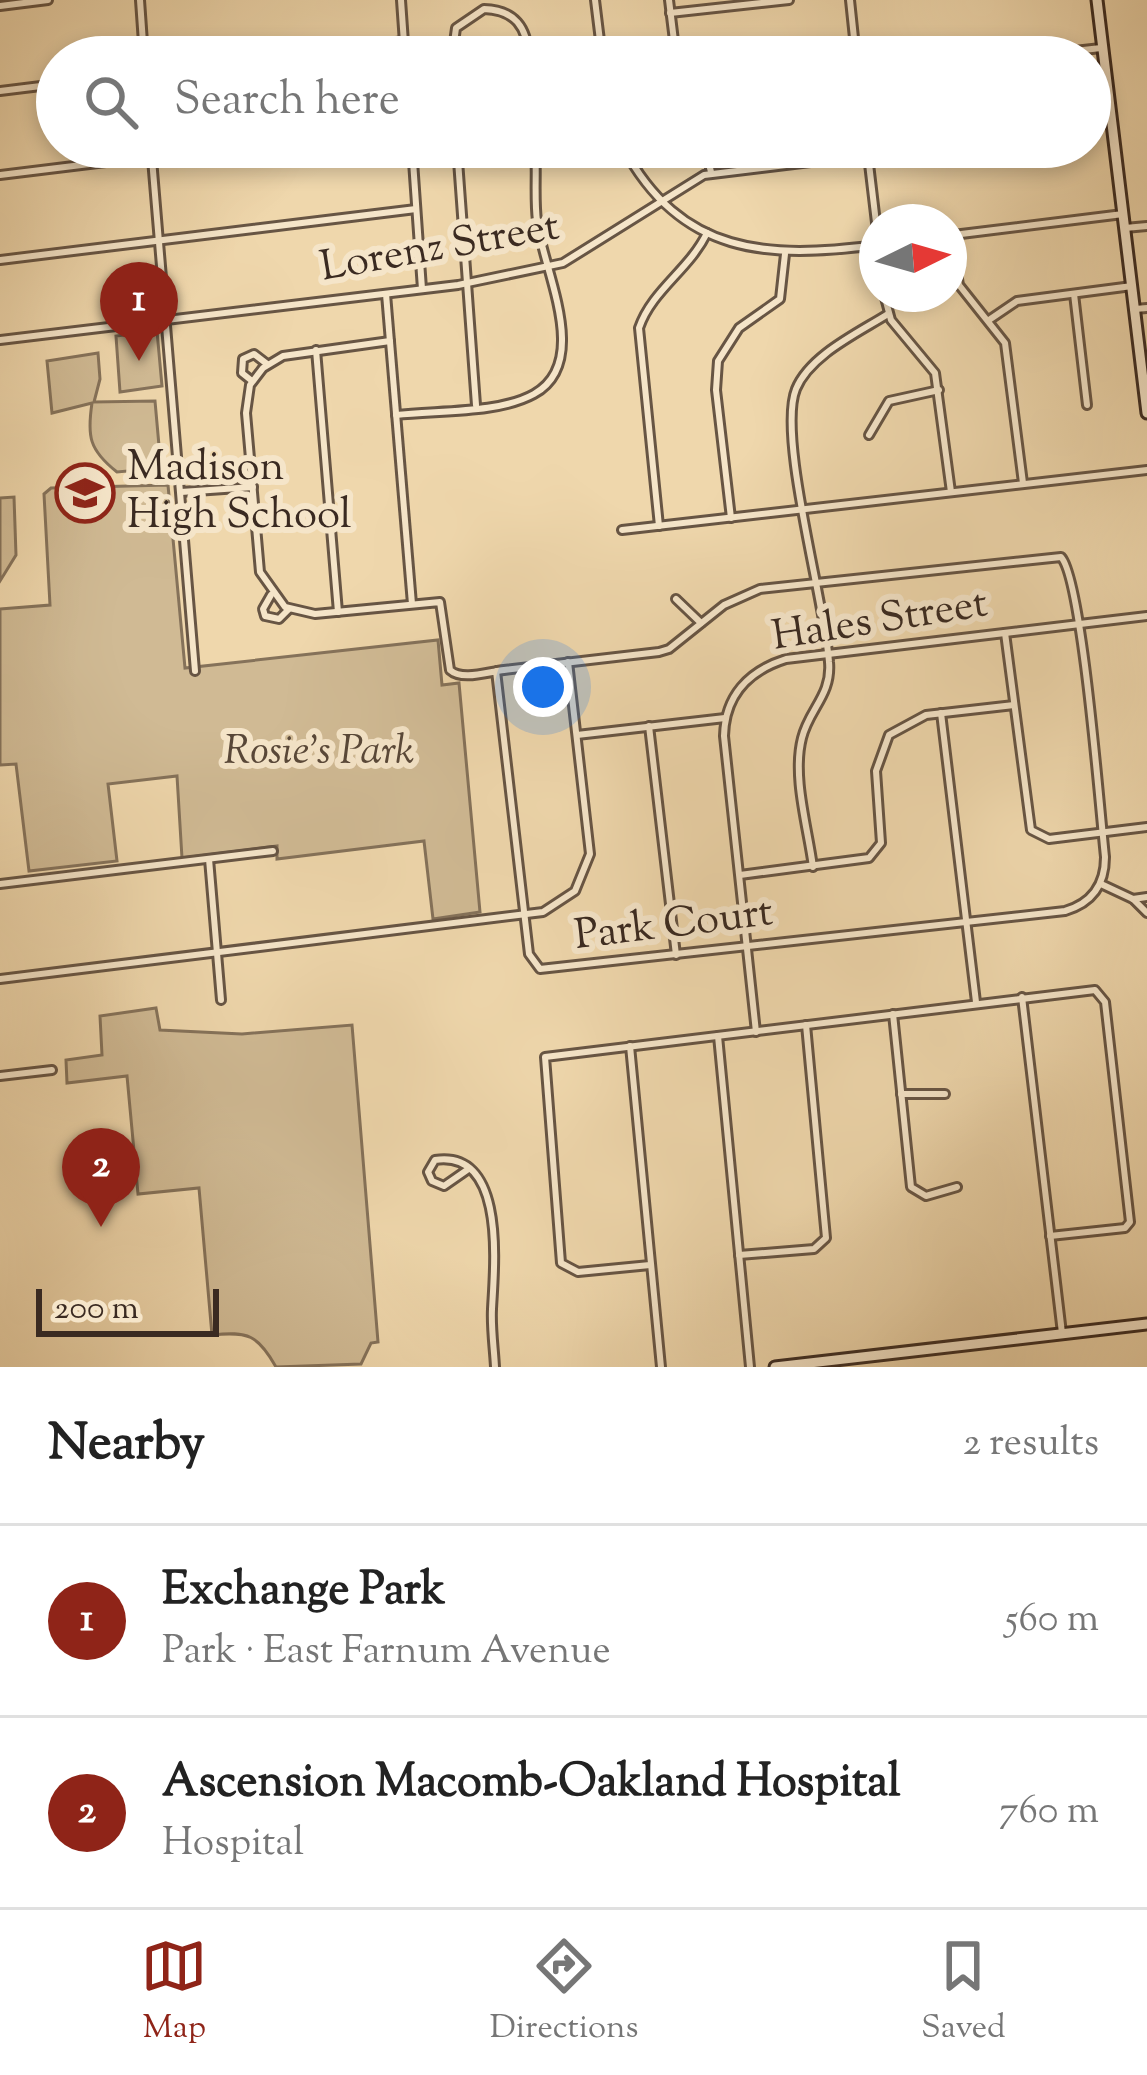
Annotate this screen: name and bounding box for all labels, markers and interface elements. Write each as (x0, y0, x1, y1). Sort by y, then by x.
search box (36, 36, 1111, 168)
icon: search (78, 69, 144, 135)
text: Search here (174, 70, 400, 135)
street label: Lorenz Street (316, 198, 564, 300)
north arrow (859, 204, 967, 312)
pin: 1 (100, 262, 178, 361)
place label: Madison High School (127, 439, 352, 547)
school or university icon: Madison High School (54, 462, 116, 524)
street label: Hales Street (768, 575, 992, 669)
your location (513, 657, 573, 717)
park label: Rosie's Park (224, 723, 414, 783)
street label: Park Court (571, 884, 777, 968)
pin: 2 (62, 1128, 140, 1227)
scale bar (36, 1283, 219, 1336)
text: 200 m (54, 1286, 139, 1334)
text: Nearby (48, 1409, 205, 1482)
text: 2 results (963, 1417, 1099, 1473)
text: Exchange Park (162, 1560, 445, 1625)
text: 1 (80, 1593, 94, 1649)
text: 560 m (1005, 1593, 1099, 1649)
text: Park · East Farnum Avenue (162, 1625, 611, 1681)
text: Ascension Macomb-Oakland Hospital (162, 1752, 901, 1817)
text: 2 (78, 1785, 96, 1841)
text: 760 m (999, 1785, 1099, 1841)
text: Hospital (162, 1817, 304, 1873)
tab: Map (141, 1933, 207, 2053)
tab: Directions (490, 1933, 639, 2053)
tab: Saved (921, 1933, 1006, 2053)

